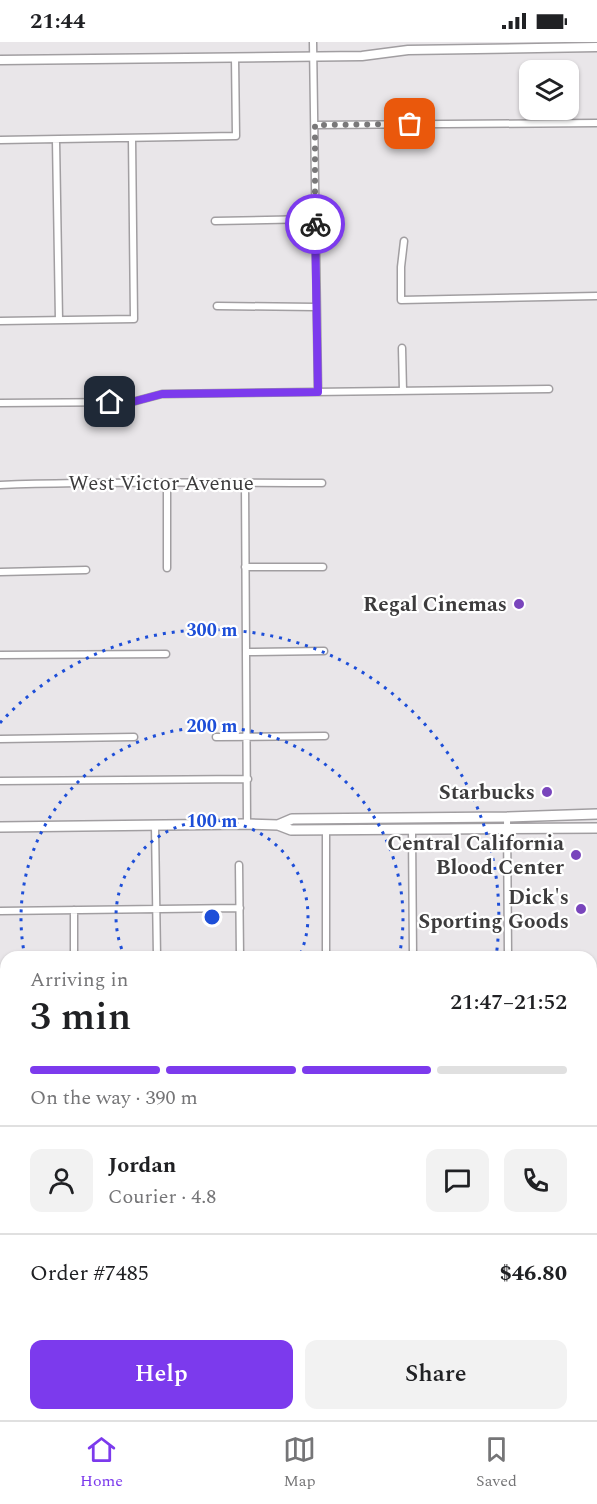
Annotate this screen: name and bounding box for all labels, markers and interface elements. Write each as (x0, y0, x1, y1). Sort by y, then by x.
text: 21:44 (30, 5, 85, 38)
map controls (519, 60, 579, 120)
button: layers (519, 60, 579, 120)
pin (384, 98, 435, 149)
icon: bag (393, 107, 426, 140)
courier (285, 194, 345, 254)
icon: bike (299, 208, 332, 241)
pin (84, 376, 135, 427)
icon: home (93, 385, 126, 418)
street label: West Victor Avenue (68, 468, 254, 500)
place label: Regal Cinemas (363, 589, 507, 621)
marker: Regal Cinemas (512, 597, 526, 611)
text: 300 m (186, 617, 238, 644)
text: 200 m (186, 713, 238, 740)
place label: Starbucks (439, 777, 535, 809)
marker: Starbucks (540, 785, 554, 799)
text: 100 m (186, 808, 238, 835)
place label: Central California Blood Center (387, 828, 564, 884)
marker: Central California Blood Center (569, 848, 583, 862)
place label: Dick's Sporting Goods (418, 882, 569, 938)
marker: Dick's Sporting Goods (574, 902, 588, 916)
centre of rings (202, 907, 222, 927)
text: Arriving in (30, 965, 128, 995)
text: 21:47–21:52 (450, 986, 567, 1019)
text: 3 min (30, 988, 131, 1047)
text: On the way · 390 m (30, 1083, 198, 1113)
button: person (30, 1149, 93, 1212)
text: Jordan (108, 1149, 176, 1182)
button: chat (426, 1149, 489, 1212)
button: phone (504, 1149, 567, 1212)
text: Courier · 4.8 (108, 1182, 216, 1212)
text: Order #7485 (30, 1257, 149, 1290)
text: $46.80 (499, 1257, 567, 1290)
button: Help (30, 1340, 293, 1409)
button: Share (305, 1340, 567, 1409)
tab: Home (80, 1433, 123, 1493)
tab: Map (283, 1433, 316, 1493)
tab: Saved (476, 1433, 517, 1493)

